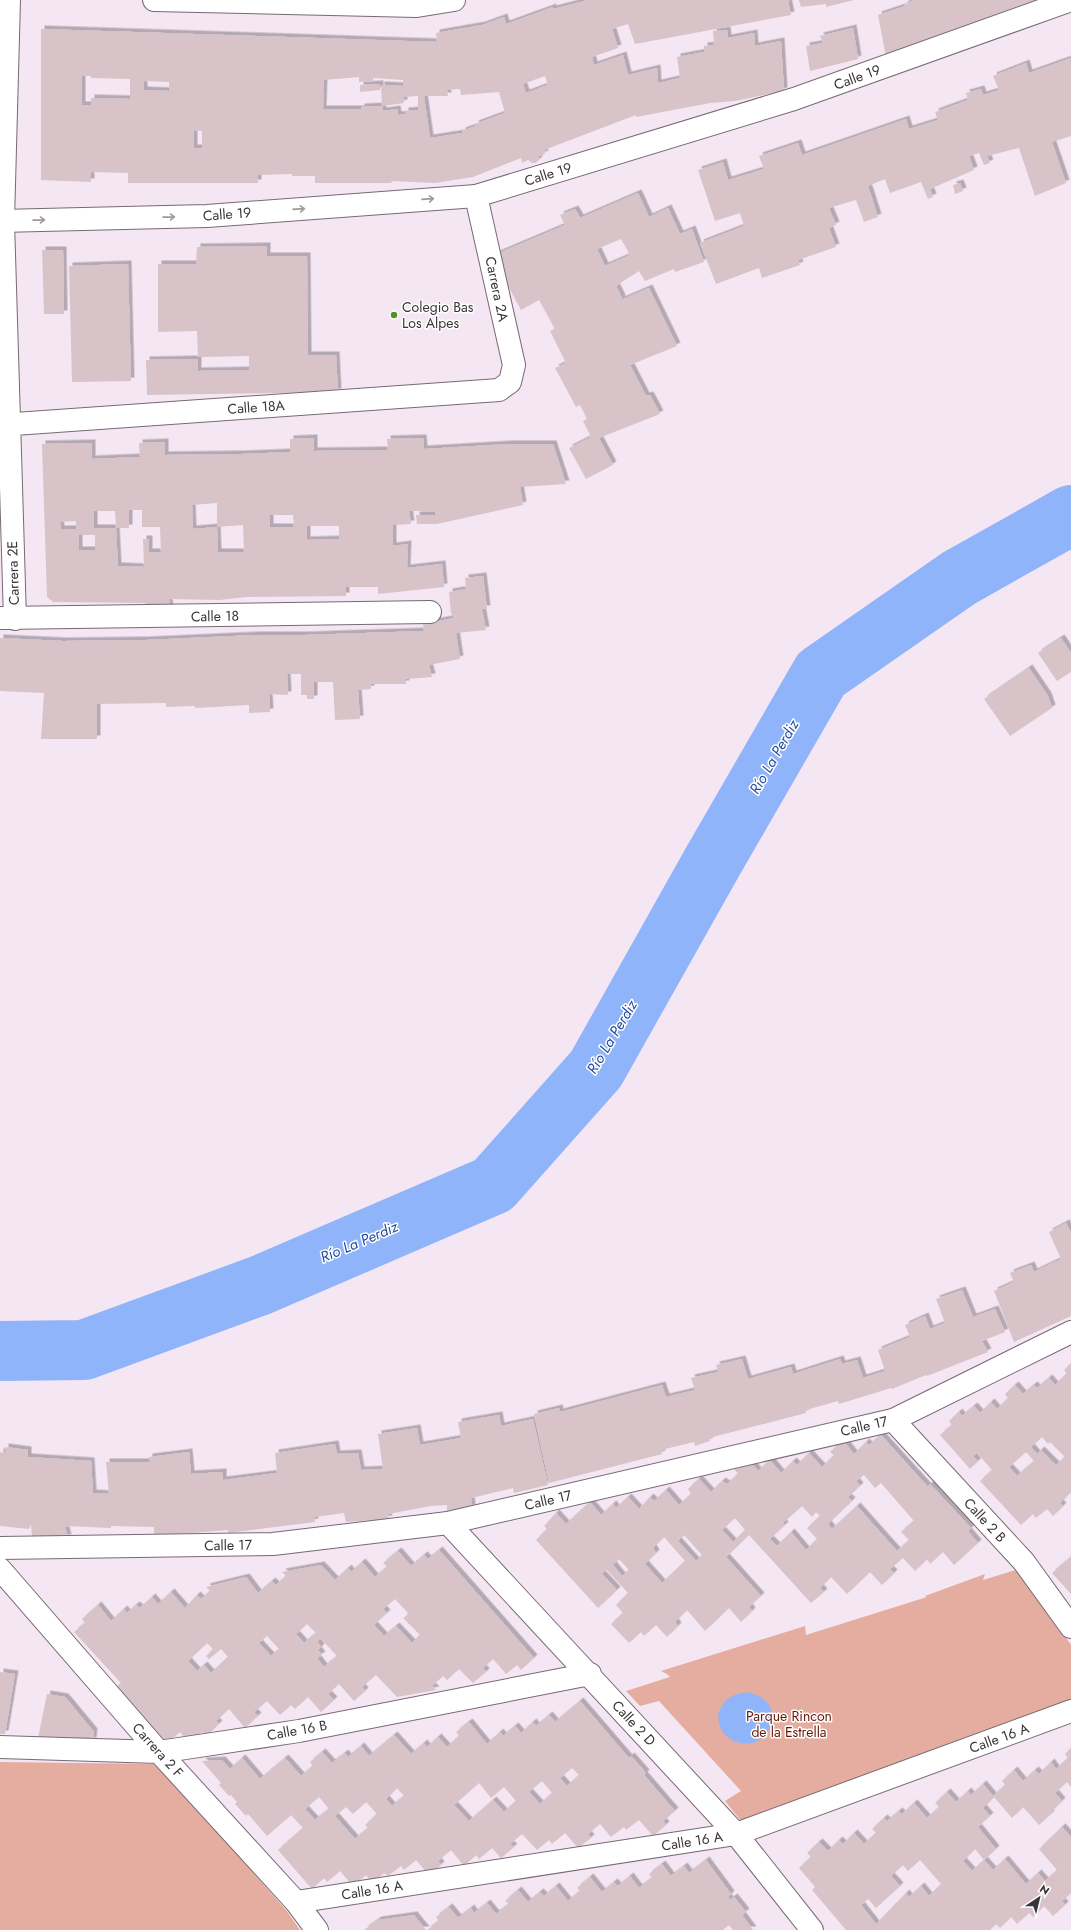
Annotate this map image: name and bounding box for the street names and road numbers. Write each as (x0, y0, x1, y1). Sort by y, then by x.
street label: Calle 19 (831, 59, 883, 95)
street label: Calle 19 (522, 157, 574, 191)
street label: Calle 19 (202, 202, 252, 226)
street label: Carrera 2A (480, 255, 514, 324)
street label: Calle 18A (227, 395, 286, 419)
street label: Carrera 2E (2, 540, 24, 606)
street label: Calle 18 (191, 606, 239, 626)
street label: Calle 17 (838, 1411, 890, 1441)
street label: Calle 17 (522, 1485, 574, 1515)
street label: Calle 2 B (959, 1493, 1011, 1547)
street label: Calle 17 (204, 1535, 253, 1555)
street label: Calle 2 D (608, 1696, 660, 1750)
street label: Calle 16 B (265, 1715, 329, 1745)
street label: Carrera 2 F (128, 1718, 188, 1782)
street label: Calle 16 A (966, 1718, 1032, 1758)
street label: Calle 16 A (660, 1826, 725, 1856)
street label: Calle 16 A (340, 1875, 405, 1905)

